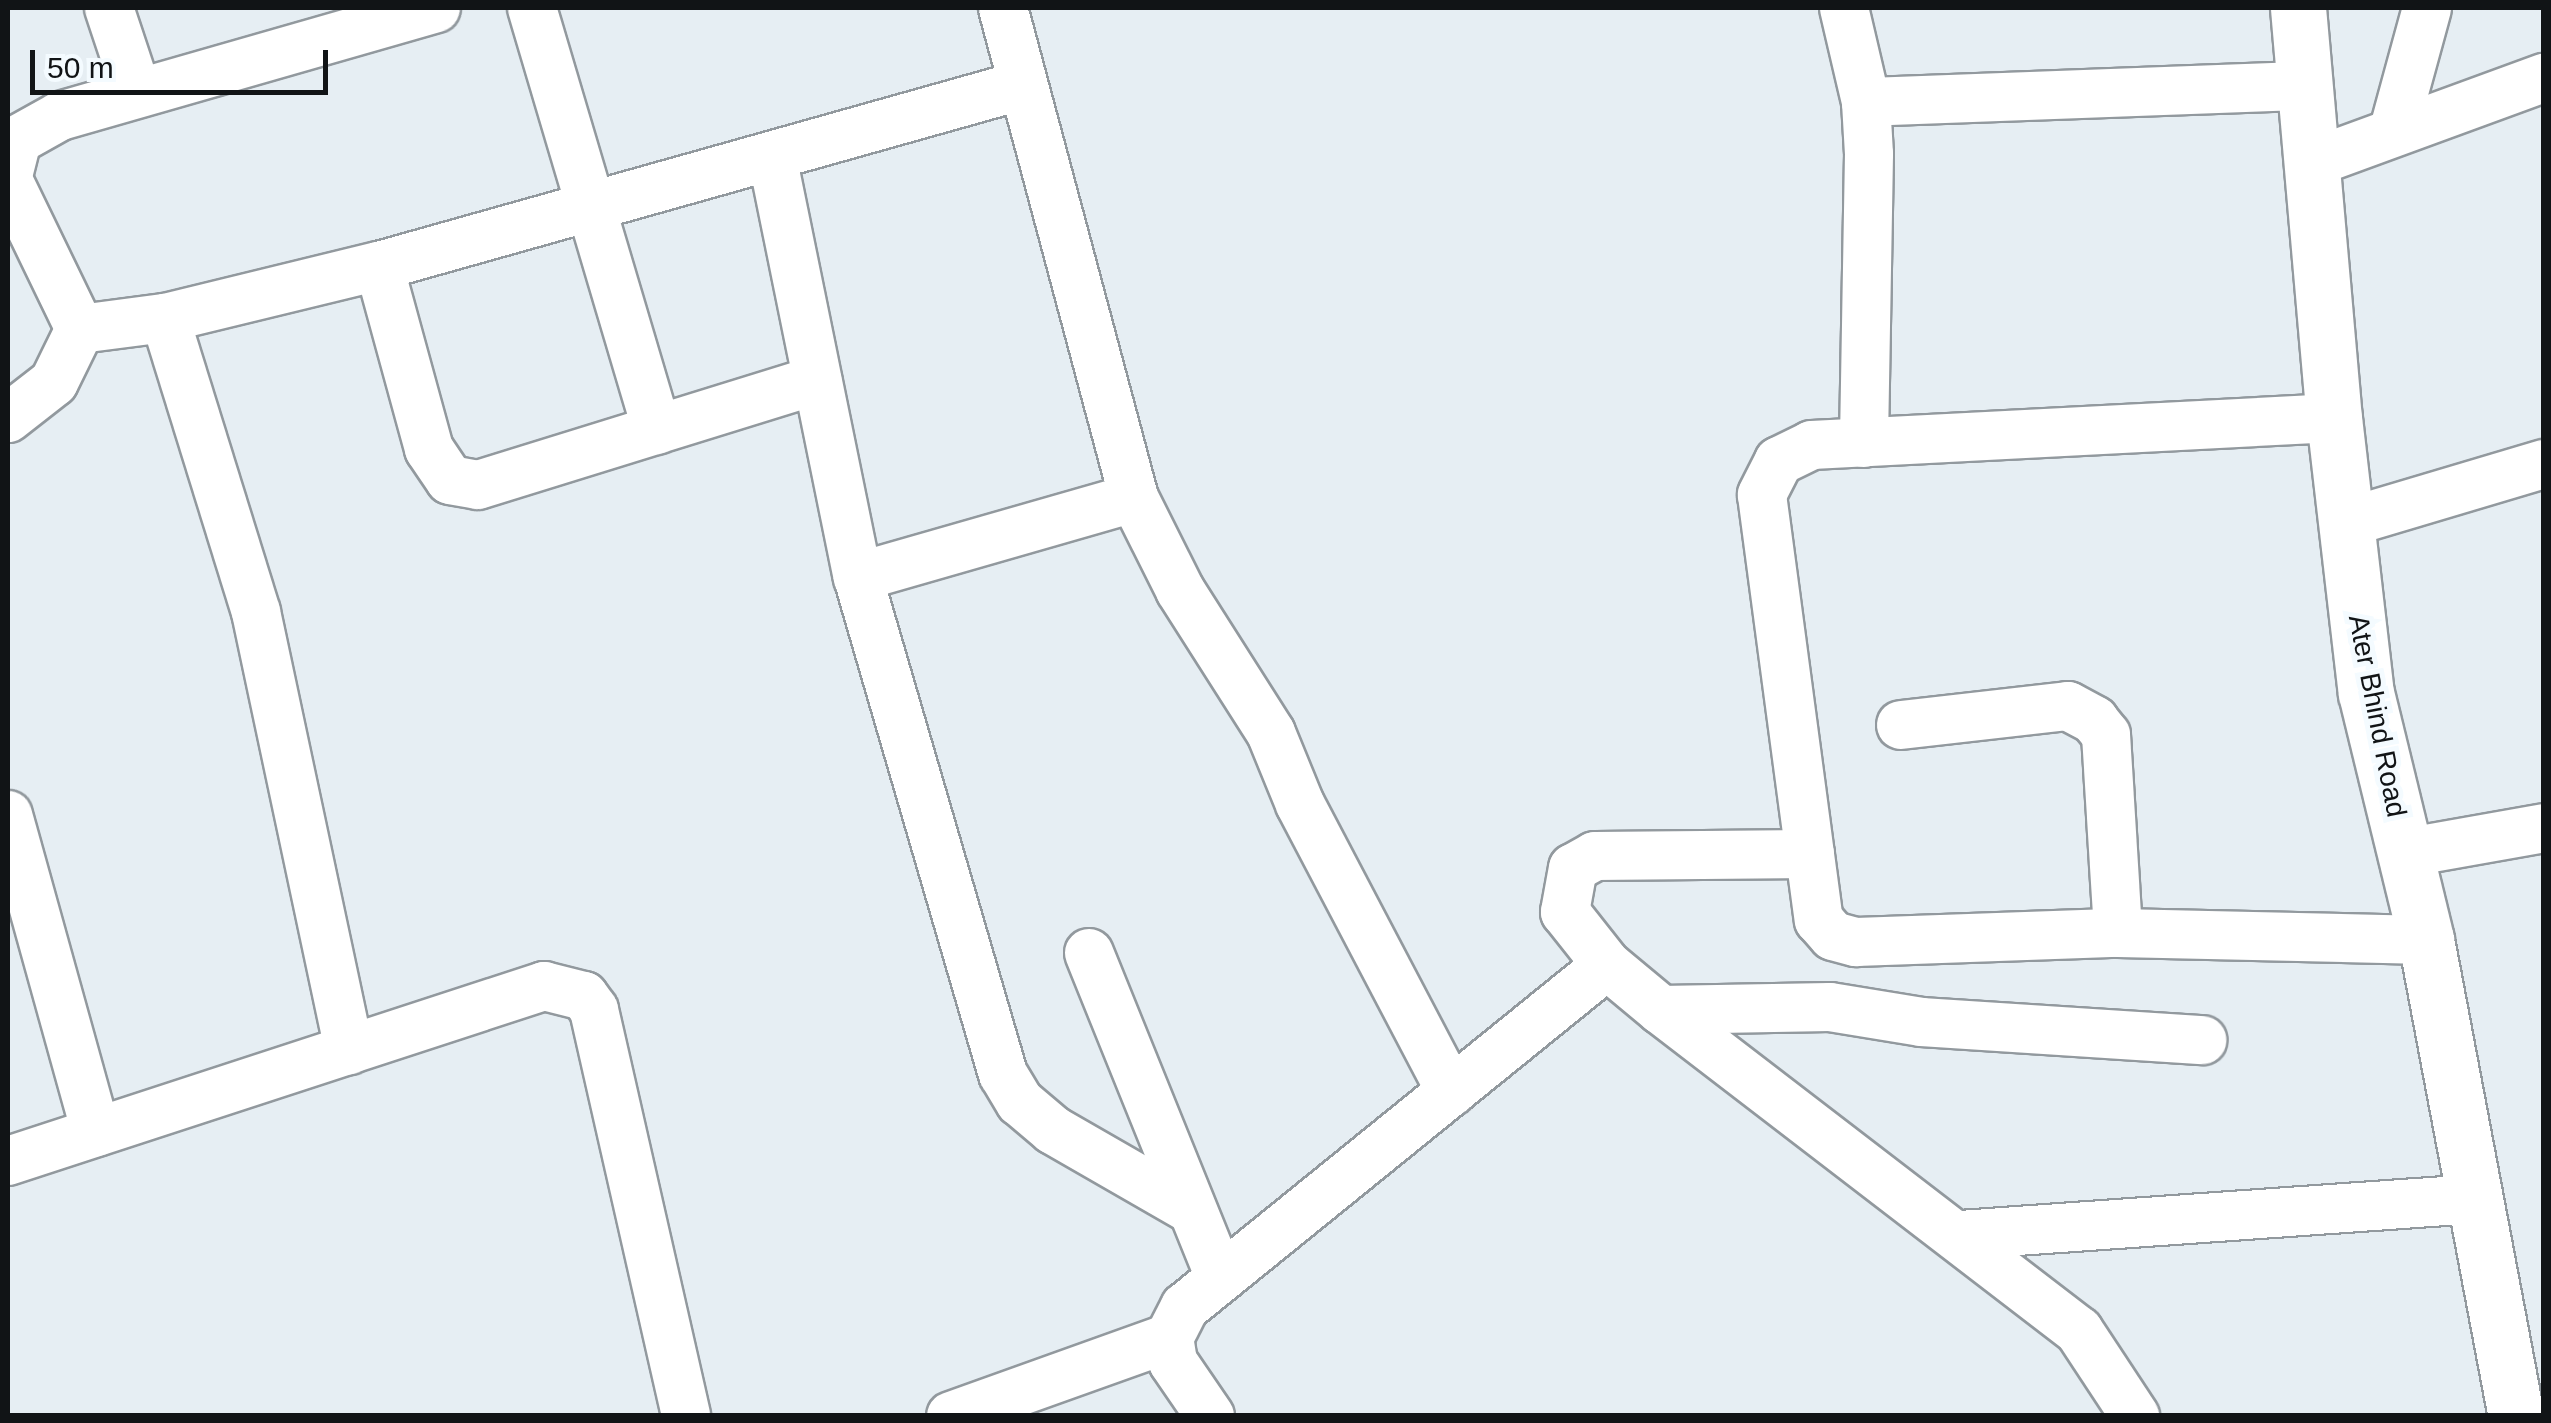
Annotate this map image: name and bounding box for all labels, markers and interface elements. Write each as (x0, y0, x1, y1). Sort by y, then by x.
scale bar (35, 30, 332, 92)
text: 50 m (47, 51, 114, 84)
street label: Ater Bhind Road (2341, 612, 2413, 820)

